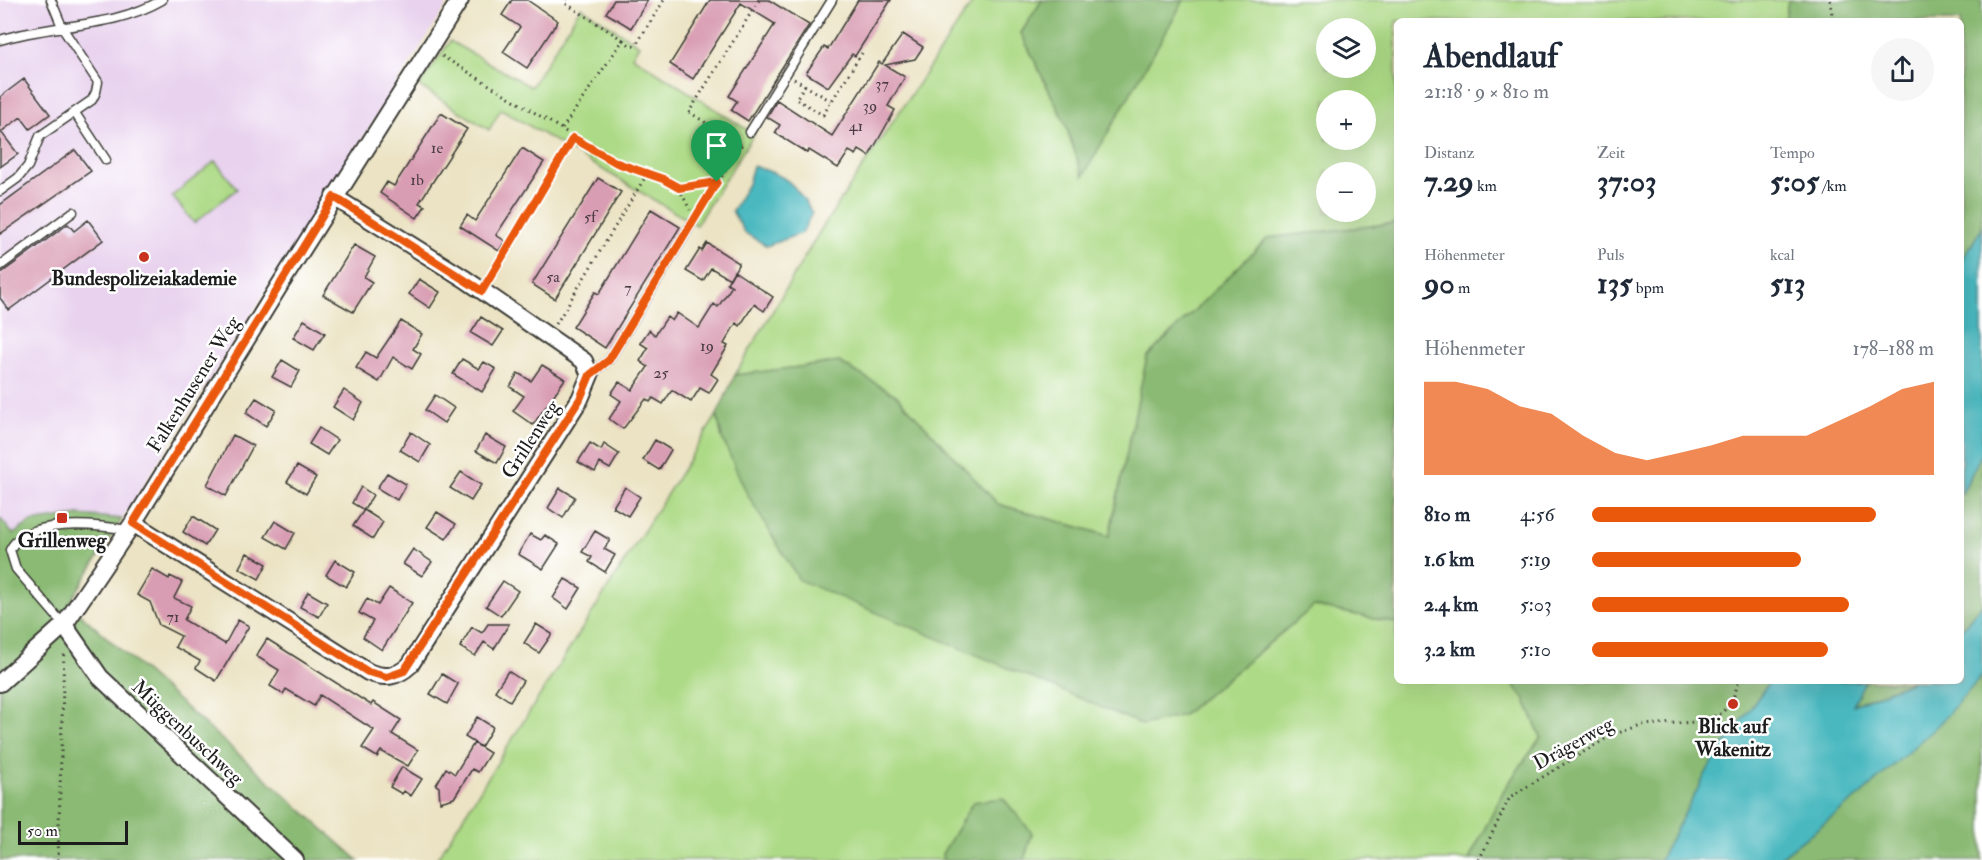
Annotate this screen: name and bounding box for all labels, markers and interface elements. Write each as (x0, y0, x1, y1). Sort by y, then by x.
map controls (1316, 18, 1376, 222)
button: layers (1316, 18, 1376, 78)
text: Abendlauf (1424, 36, 1558, 77)
button: share (1871, 38, 1934, 101)
house number: 37 (875, 74, 889, 94)
text: 21:18 · 9 × 810 m (1424, 79, 1549, 104)
button: + (1316, 90, 1376, 150)
house number: 39 (863, 96, 877, 116)
house number: 41 (849, 116, 863, 136)
pin (691, 120, 742, 182)
icon: arrive (700, 129, 733, 162)
house number: 1e (431, 138, 444, 158)
text: Distanz (1424, 143, 1475, 163)
text: Zeit (1597, 143, 1625, 163)
text: Tempo (1770, 143, 1815, 163)
button: − (1316, 162, 1376, 222)
text: 7.29 (1424, 163, 1474, 200)
text: 37:03 (1597, 163, 1657, 200)
text: 5:05 (1770, 163, 1819, 200)
house number: 1b (410, 170, 424, 190)
text: km (1474, 176, 1497, 196)
text: /km (1819, 176, 1847, 196)
house number: 5f (584, 207, 599, 227)
text: Höhenmeter (1424, 245, 1505, 265)
text: Puls (1597, 245, 1624, 265)
text: kcal (1770, 245, 1795, 265)
marker: Bundespolizeiakademie (137, 250, 151, 264)
text: 90 (1424, 265, 1455, 302)
text: 135 (1597, 265, 1632, 302)
text: 513 (1770, 265, 1805, 302)
place label: Bundespolizeiakademie (51, 266, 237, 292)
house number: 5a (546, 267, 560, 287)
house number: 7 (624, 278, 632, 298)
text: m (1455, 278, 1471, 298)
text: bpm (1632, 278, 1664, 298)
street label: Falkenhusener Weg (141, 310, 246, 457)
house number: 19 (700, 336, 714, 356)
text: Höhenmeter (1424, 336, 1525, 361)
text: 178–188 m (1853, 336, 1934, 361)
house number: 25 (653, 363, 669, 383)
street label: Grillenweg (496, 394, 566, 483)
text: 810 m (1424, 502, 1470, 527)
text: 4:56 (1520, 502, 1555, 527)
marker: Grillenweg (55, 511, 69, 525)
place label: Grillenweg (18, 528, 107, 554)
text: 1.6 km (1424, 547, 1474, 572)
text: 5:19 (1520, 547, 1551, 572)
text: 2.4 km (1424, 592, 1478, 617)
text: 5:03 (1520, 592, 1552, 617)
house number: 71 (166, 607, 180, 627)
text: 3.2 km (1424, 637, 1475, 662)
text: 5:10 (1520, 637, 1551, 662)
street label: Müggenbuschweg (127, 674, 249, 791)
marker: Blick auf Wakenitz (1726, 697, 1740, 711)
street label: Drägerweg (1529, 711, 1619, 776)
place label: Blick auf Wakenitz (1694, 714, 1772, 762)
scale bar (18, 818, 128, 846)
text: 50 m (27, 821, 58, 841)

